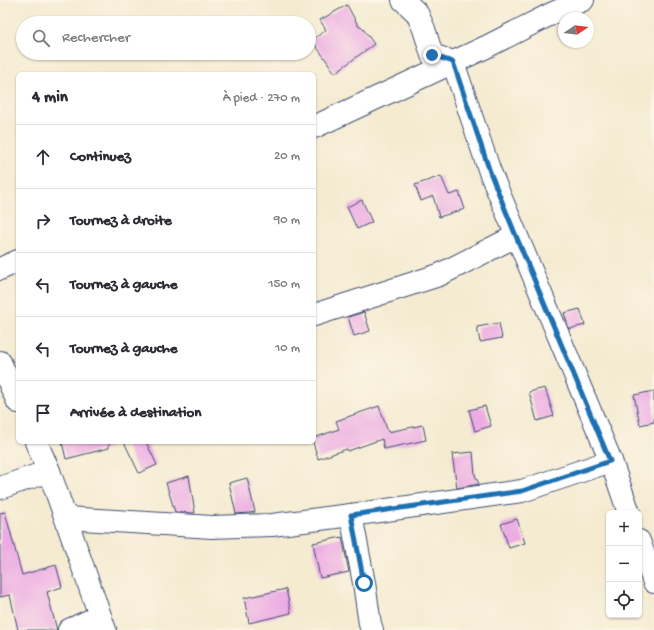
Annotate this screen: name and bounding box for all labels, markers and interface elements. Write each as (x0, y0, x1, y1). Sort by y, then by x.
north arrow (558, 12, 594, 48)
search box (16, 16, 316, 60)
icon: search (30, 27, 52, 49)
text: Rechercher (62, 29, 130, 47)
route end (423, 46, 441, 64)
text: 4 min (32, 88, 68, 108)
text: À pied · 270 m (223, 91, 300, 106)
icon: ahead (32, 146, 54, 168)
text: Continuez (70, 148, 131, 166)
text: 20 m (274, 149, 300, 164)
icon: right (32, 210, 54, 232)
text: Tournez à droite (70, 212, 172, 230)
text: 90 m (274, 213, 300, 228)
icon: left (32, 274, 54, 296)
text: Tournez à gauche (70, 276, 178, 294)
text: 150 m (268, 277, 300, 292)
icon: left (32, 338, 54, 360)
text: Tournez à gauche (70, 340, 178, 358)
text: 10 m (275, 341, 300, 356)
icon: arrive (32, 402, 54, 424)
text: Arrivée à destination (70, 404, 201, 422)
map controls (606, 510, 642, 618)
button: + (606, 510, 642, 546)
button: − (606, 546, 642, 582)
route start (355, 574, 373, 592)
button: locate (606, 582, 642, 618)

